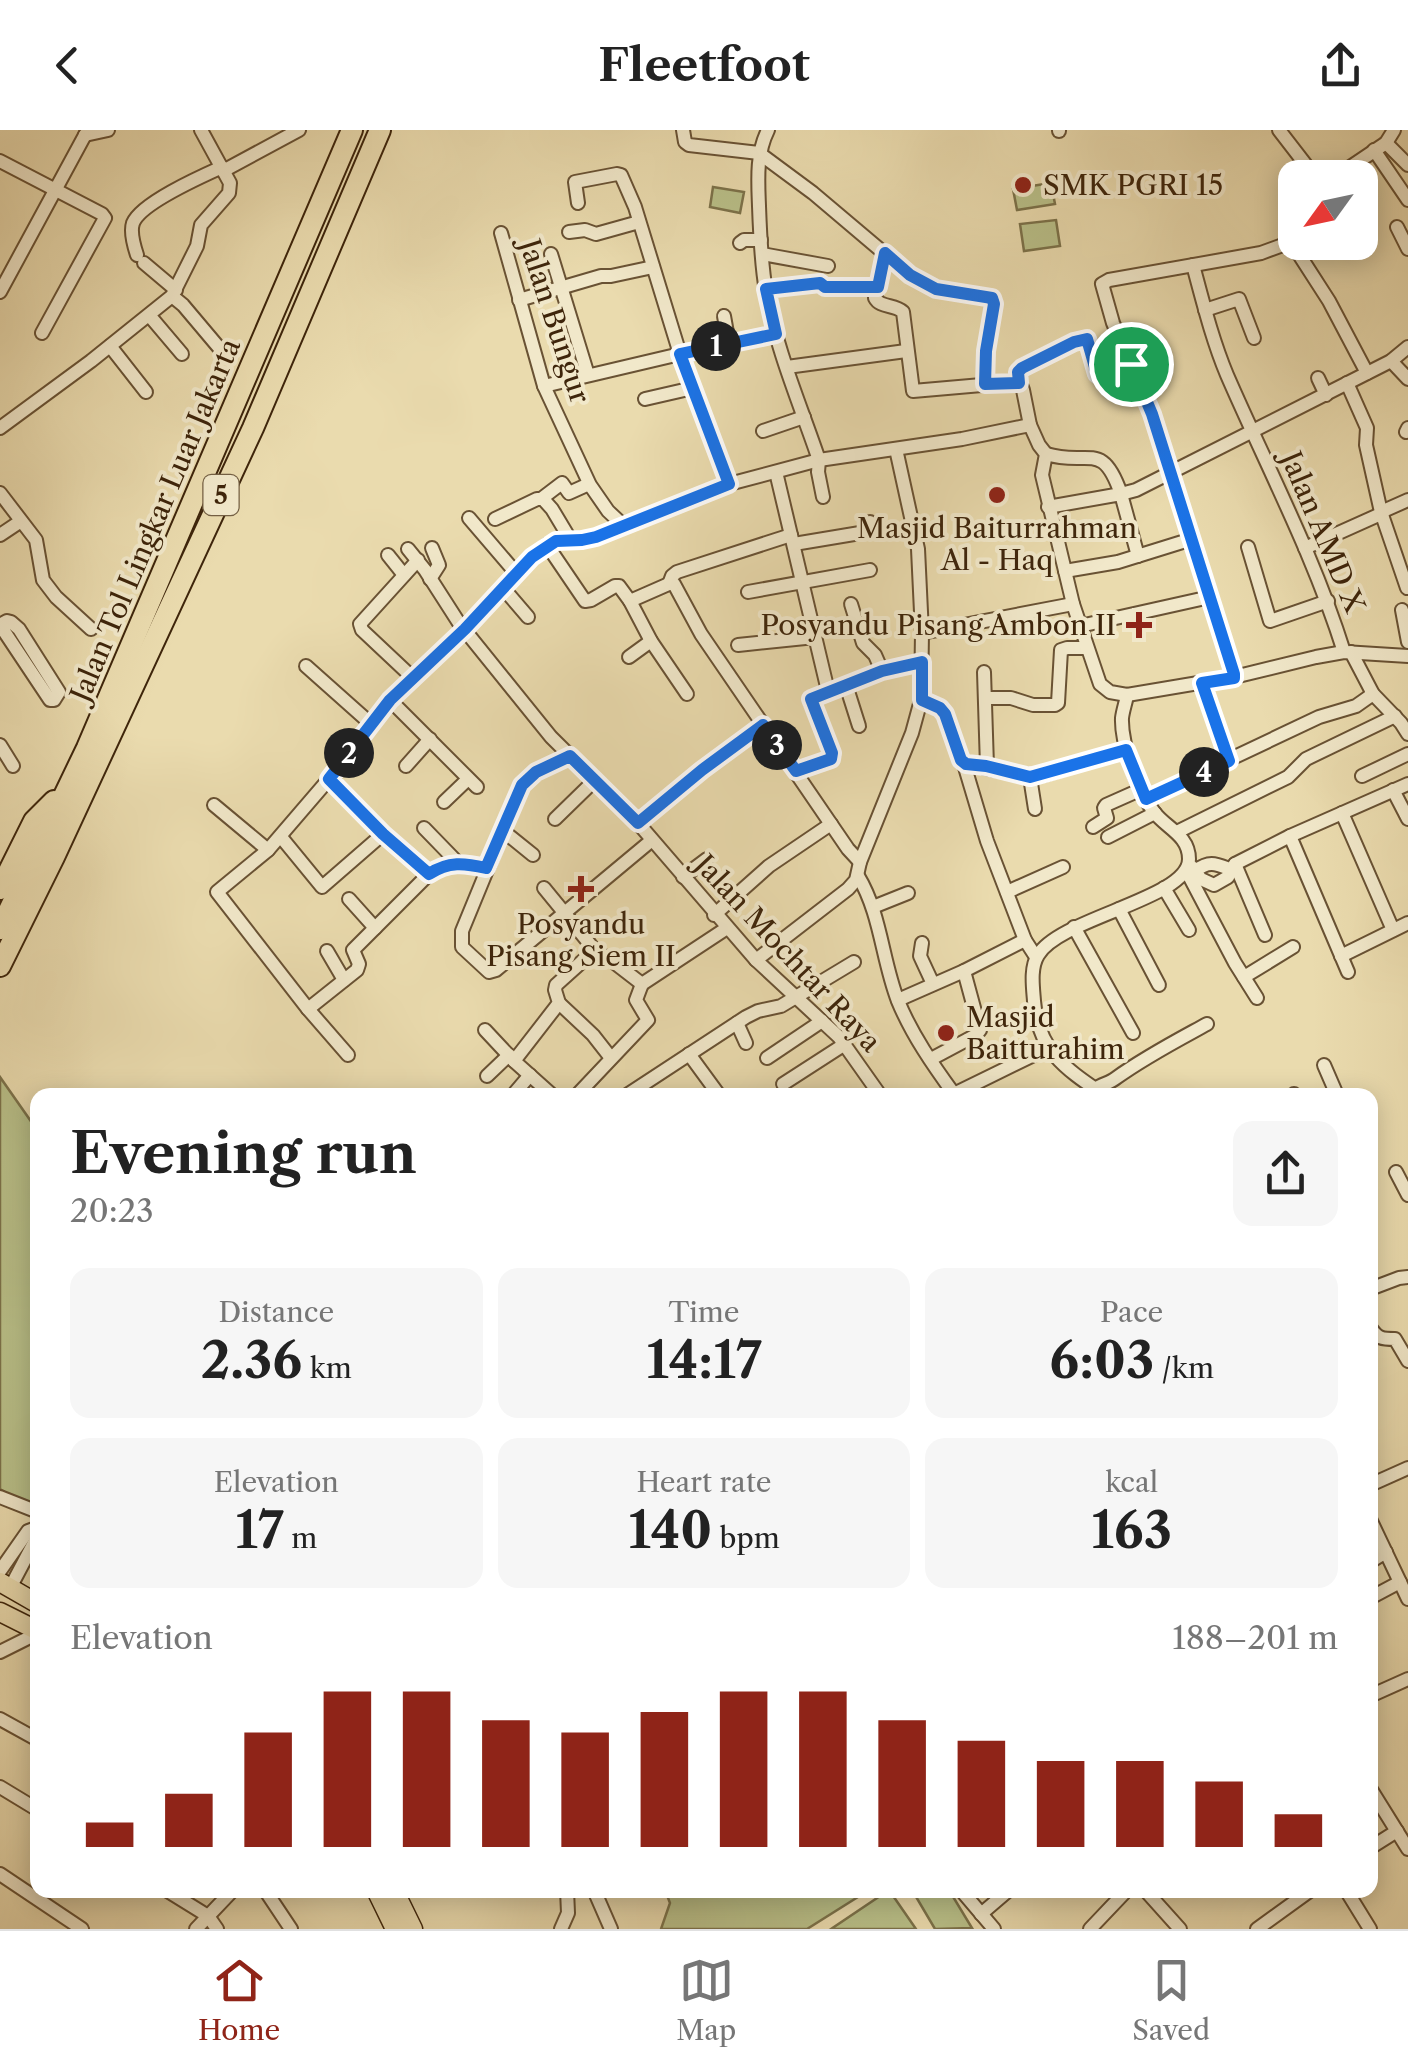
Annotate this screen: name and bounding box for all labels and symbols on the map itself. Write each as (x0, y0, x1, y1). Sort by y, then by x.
north arrow (1278, 160, 1378, 260)
place label: SMK PGRI 15 (1043, 168, 1223, 202)
marker: SMK PGRI 15 (1012, 174, 1034, 196)
street label: Jalan Bungur (511, 231, 598, 408)
pin: 1 (691, 321, 741, 371)
pin (1089, 322, 1174, 407)
street label: Jalan Tol Lingkar Luar Jakarta (61, 333, 247, 710)
street label: Jalan AMD X (1272, 443, 1373, 619)
road number: 5 (204, 475, 238, 515)
marker: Masjid Baiturrahman Al - Haq (986, 484, 1008, 506)
place label: Masjid Baiturrahman Al - Haq (857, 511, 1137, 577)
place label: Posyandu Pisang Ambon II (761, 608, 1116, 642)
marker: Posyandu Pisang Ambon II (1126, 612, 1152, 638)
pin: 3 (752, 720, 802, 770)
pin: 2 (324, 728, 374, 778)
pin: 4 (1179, 747, 1229, 797)
street label: Jalan Mochtar Raya (685, 845, 888, 1059)
marker: Posyandu Pisang Siem II (568, 876, 594, 902)
place label: Posyandu Pisang Siem II (486, 907, 676, 973)
place label: Masjid Baitturahim (966, 1000, 1124, 1066)
marker: Masjid Baitturahim (935, 1022, 957, 1044)

